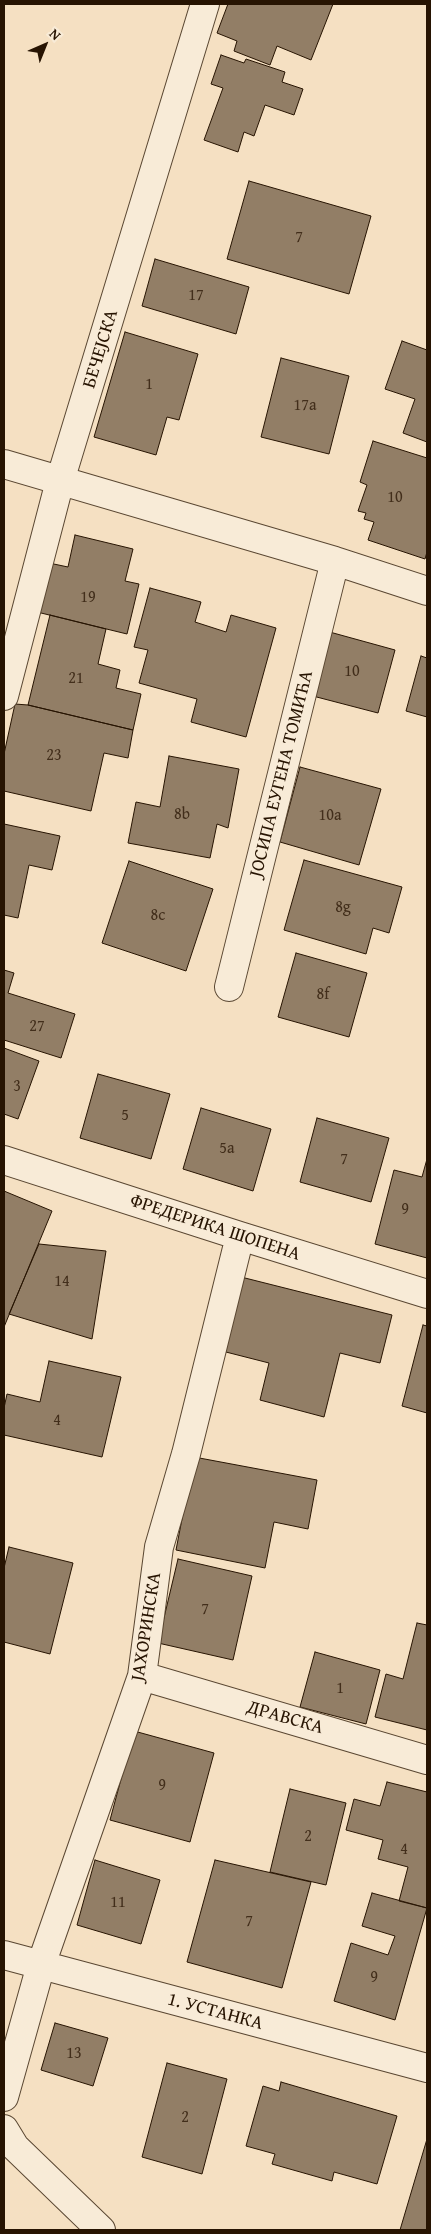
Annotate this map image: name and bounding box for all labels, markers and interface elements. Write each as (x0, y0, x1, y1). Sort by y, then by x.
north arrow (20, 20, 70, 70)
text: N (45, 24, 66, 45)
house number: 7 (295, 228, 303, 248)
house number: 17 (188, 286, 204, 306)
street label: БЕЧЕЈСКА (78, 307, 124, 391)
house number: 1 (145, 375, 153, 395)
house number: 17a (294, 396, 316, 416)
house number: 10 (387, 488, 403, 508)
house number: 19 (80, 588, 96, 608)
house number: 10 (344, 662, 360, 682)
street label: ЈОСИПА ЕУГЕНА ТОМИЋА (245, 668, 319, 880)
house number: 21 (68, 669, 84, 689)
house number: 23 (46, 746, 62, 766)
house number: 8b (174, 805, 190, 825)
house number: 10a (319, 806, 341, 826)
house number: 8g (335, 898, 351, 918)
house number: 8c (151, 906, 165, 926)
house number: 8f (317, 985, 329, 1005)
house number: 27 (29, 1017, 45, 1037)
house number: 3 (13, 1077, 21, 1097)
house number: 5 (121, 1106, 129, 1126)
house number: 5a (219, 1139, 235, 1159)
house number: 7 (340, 1150, 348, 1170)
street label: ФРЕДЕРИКА ШОПЕНА (127, 1190, 303, 1266)
house number: 9 (401, 1200, 409, 1220)
house number: 14 (54, 1272, 70, 1292)
house number: 4 (53, 1411, 61, 1431)
street label: ЈАХОРИНСКА (127, 1571, 167, 1683)
house number: 7 (201, 1600, 209, 1620)
house number: 1 (336, 1679, 344, 1699)
street label: ДРАВСКА (244, 1696, 326, 1740)
house number: 9 (158, 1776, 166, 1796)
house number: 2 (304, 1827, 312, 1847)
house number: 4 (400, 1840, 408, 1860)
house number: 11 (110, 1893, 126, 1913)
house number: 7 (245, 1912, 253, 1932)
house number: 9 (370, 1968, 378, 1988)
street label: 1. УСТАНКА (165, 1988, 265, 2036)
house number: 13 (66, 2044, 82, 2064)
house number: 2 (181, 2108, 189, 2128)

